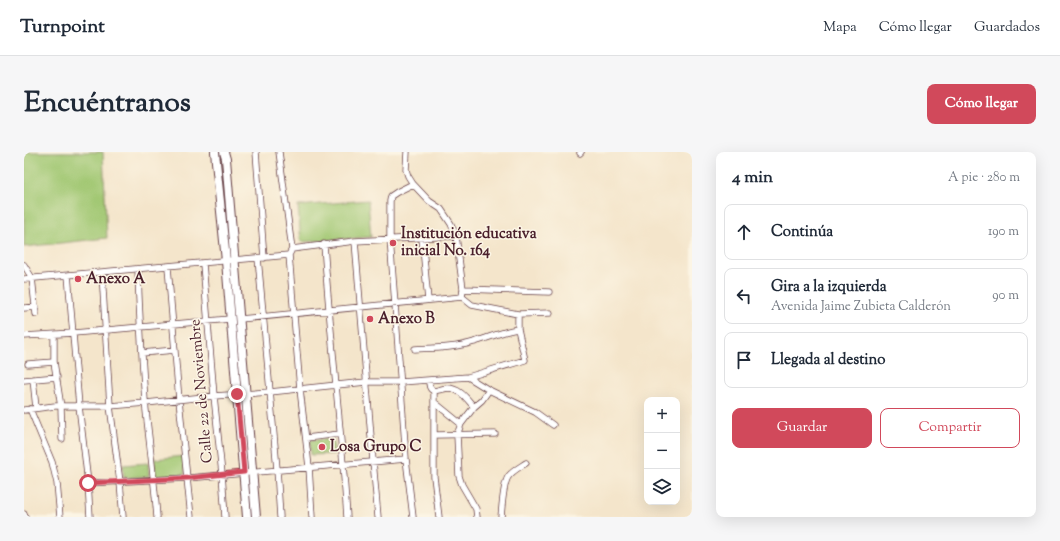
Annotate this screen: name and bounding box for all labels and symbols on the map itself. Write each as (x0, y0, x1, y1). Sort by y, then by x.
place label: Institución educativa inicial No. 164 (401, 224, 537, 262)
marker: Institución educativa inicial No. 164 (388, 238, 398, 248)
place label: Anexo A (86, 269, 146, 290)
marker: Anexo A (73, 274, 83, 284)
place label: Anexo B (378, 309, 435, 330)
marker: Anexo B (365, 314, 375, 324)
street label: Calle 22 de Noviembre (185, 318, 219, 464)
route end (228, 385, 246, 403)
place label: Losa Grupo C (330, 437, 422, 458)
marker: Losa Grupo C (317, 442, 327, 452)
route start (79, 474, 97, 492)

